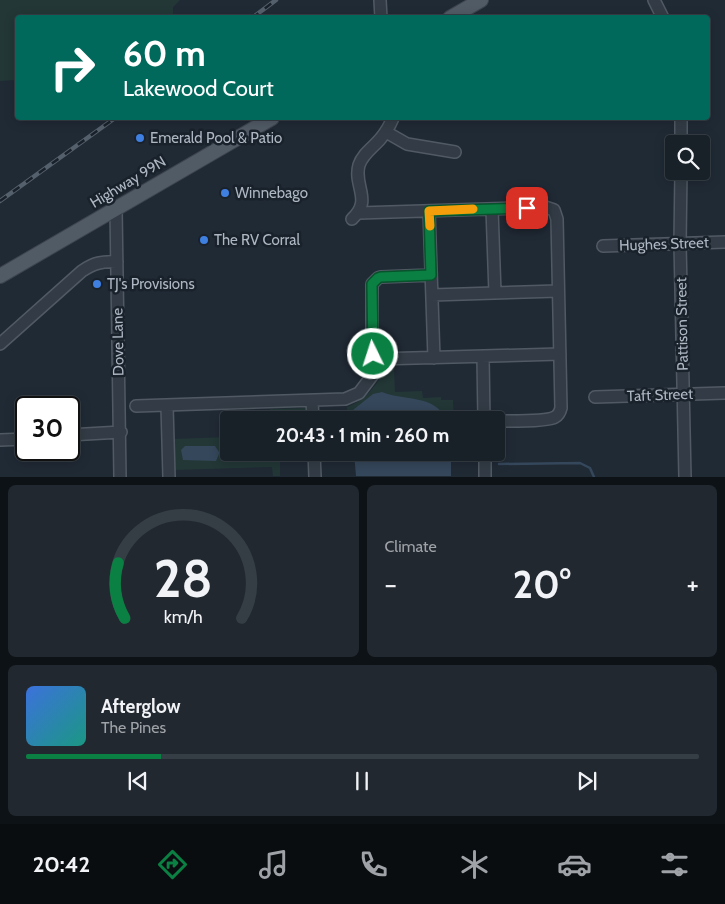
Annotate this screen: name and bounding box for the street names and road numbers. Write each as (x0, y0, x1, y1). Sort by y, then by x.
street label: Highway 99N (87, 152, 169, 212)
street label: Hughes Street (619, 233, 709, 255)
street label: Pattison Street (672, 277, 692, 371)
street label: Dove Lane (108, 308, 128, 376)
street label: Taft Street (627, 385, 693, 405)

